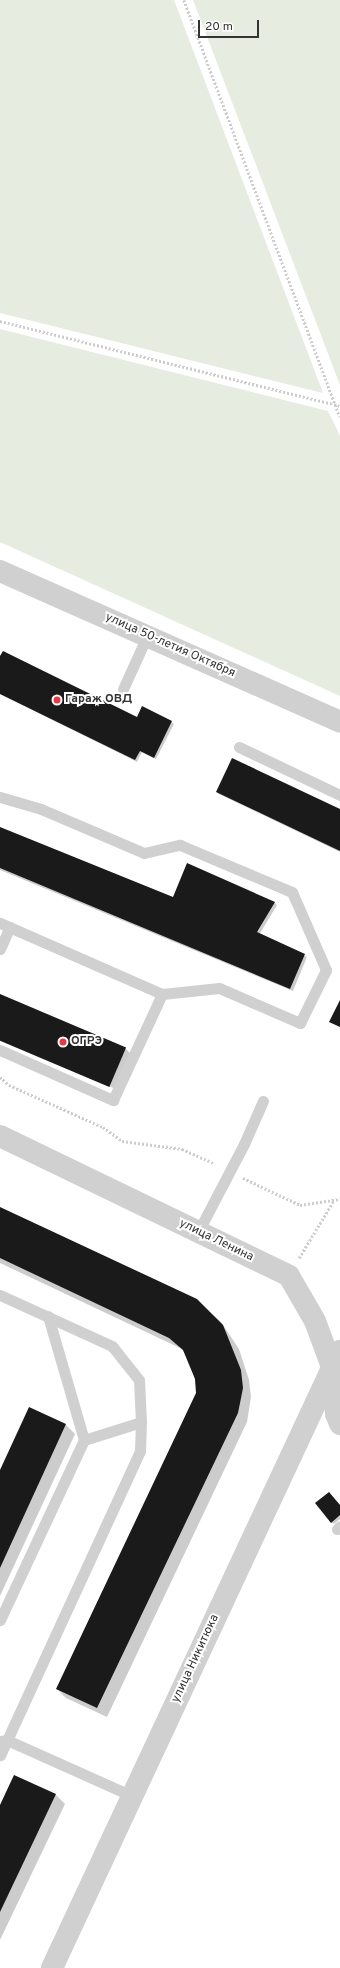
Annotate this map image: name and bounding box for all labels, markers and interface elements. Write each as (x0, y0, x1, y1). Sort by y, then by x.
scale bar (200, 12, 261, 38)
text: 20 m (205, 19, 233, 35)
street label: улица 50-летия Октября (103, 611, 237, 681)
place label: Гараж ОВД (65, 693, 132, 707)
marker: Гараж ОВД (52, 695, 62, 705)
place label: ОГРЭ (71, 1035, 102, 1049)
marker: ОГРЭ (58, 1037, 68, 1047)
street label: улица Ленина (176, 1217, 256, 1265)
street label: улица Никитюка (169, 1613, 223, 1705)

